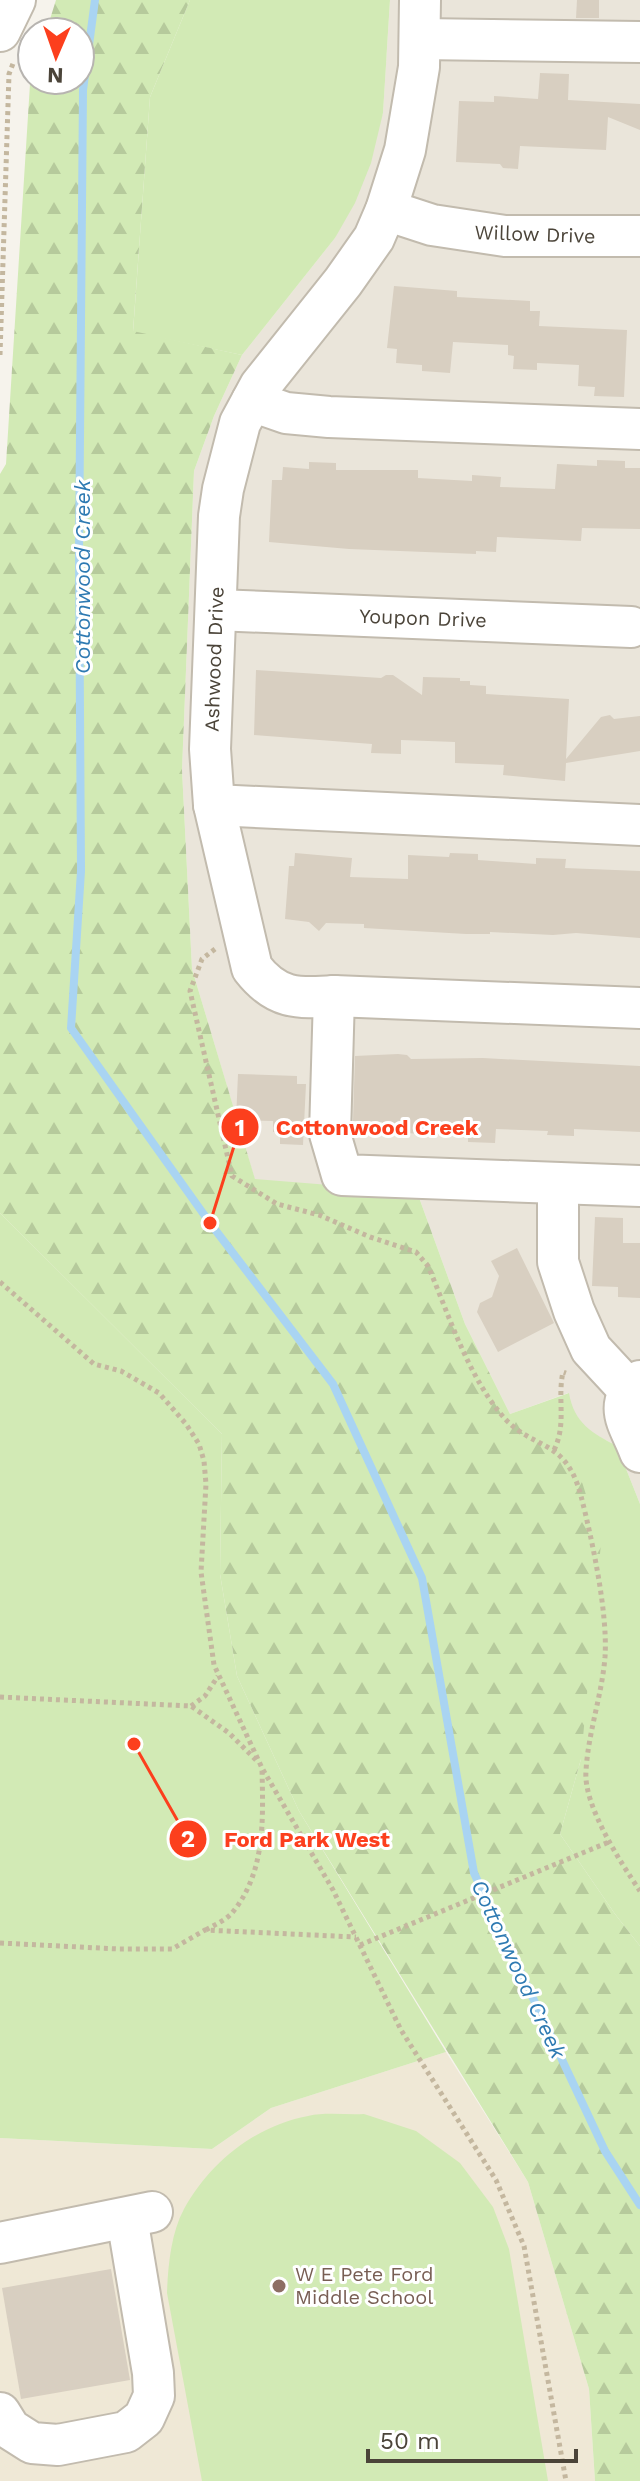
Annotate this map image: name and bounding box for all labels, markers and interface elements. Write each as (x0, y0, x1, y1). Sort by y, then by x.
north arrow (16, 16, 96, 96)
text: N (47, 63, 64, 88)
street label: Willow Drive (474, 220, 596, 248)
water label: Cottonwood Creek (70, 479, 95, 674)
street label: Ashwood Drive (199, 586, 229, 732)
street label: Youpon Drive (359, 604, 487, 632)
callout: Cottonwood Creek (220, 1104, 494, 1150)
text: 1 (235, 1114, 245, 1142)
text: Cottonwood Creek (276, 1115, 479, 1140)
callout: Ford Park West (168, 1816, 407, 1862)
text: 2 (181, 1825, 195, 1853)
text: Ford Park West (224, 1827, 390, 1852)
water label: Cottonwood Creek (466, 1876, 571, 2063)
place label: W E Pete Ford Middle School (295, 2262, 434, 2309)
marker: W E Pete Ford Middle School (270, 2277, 288, 2295)
scale bar (368, 2413, 576, 2463)
text: 50 m (380, 2427, 440, 2455)

